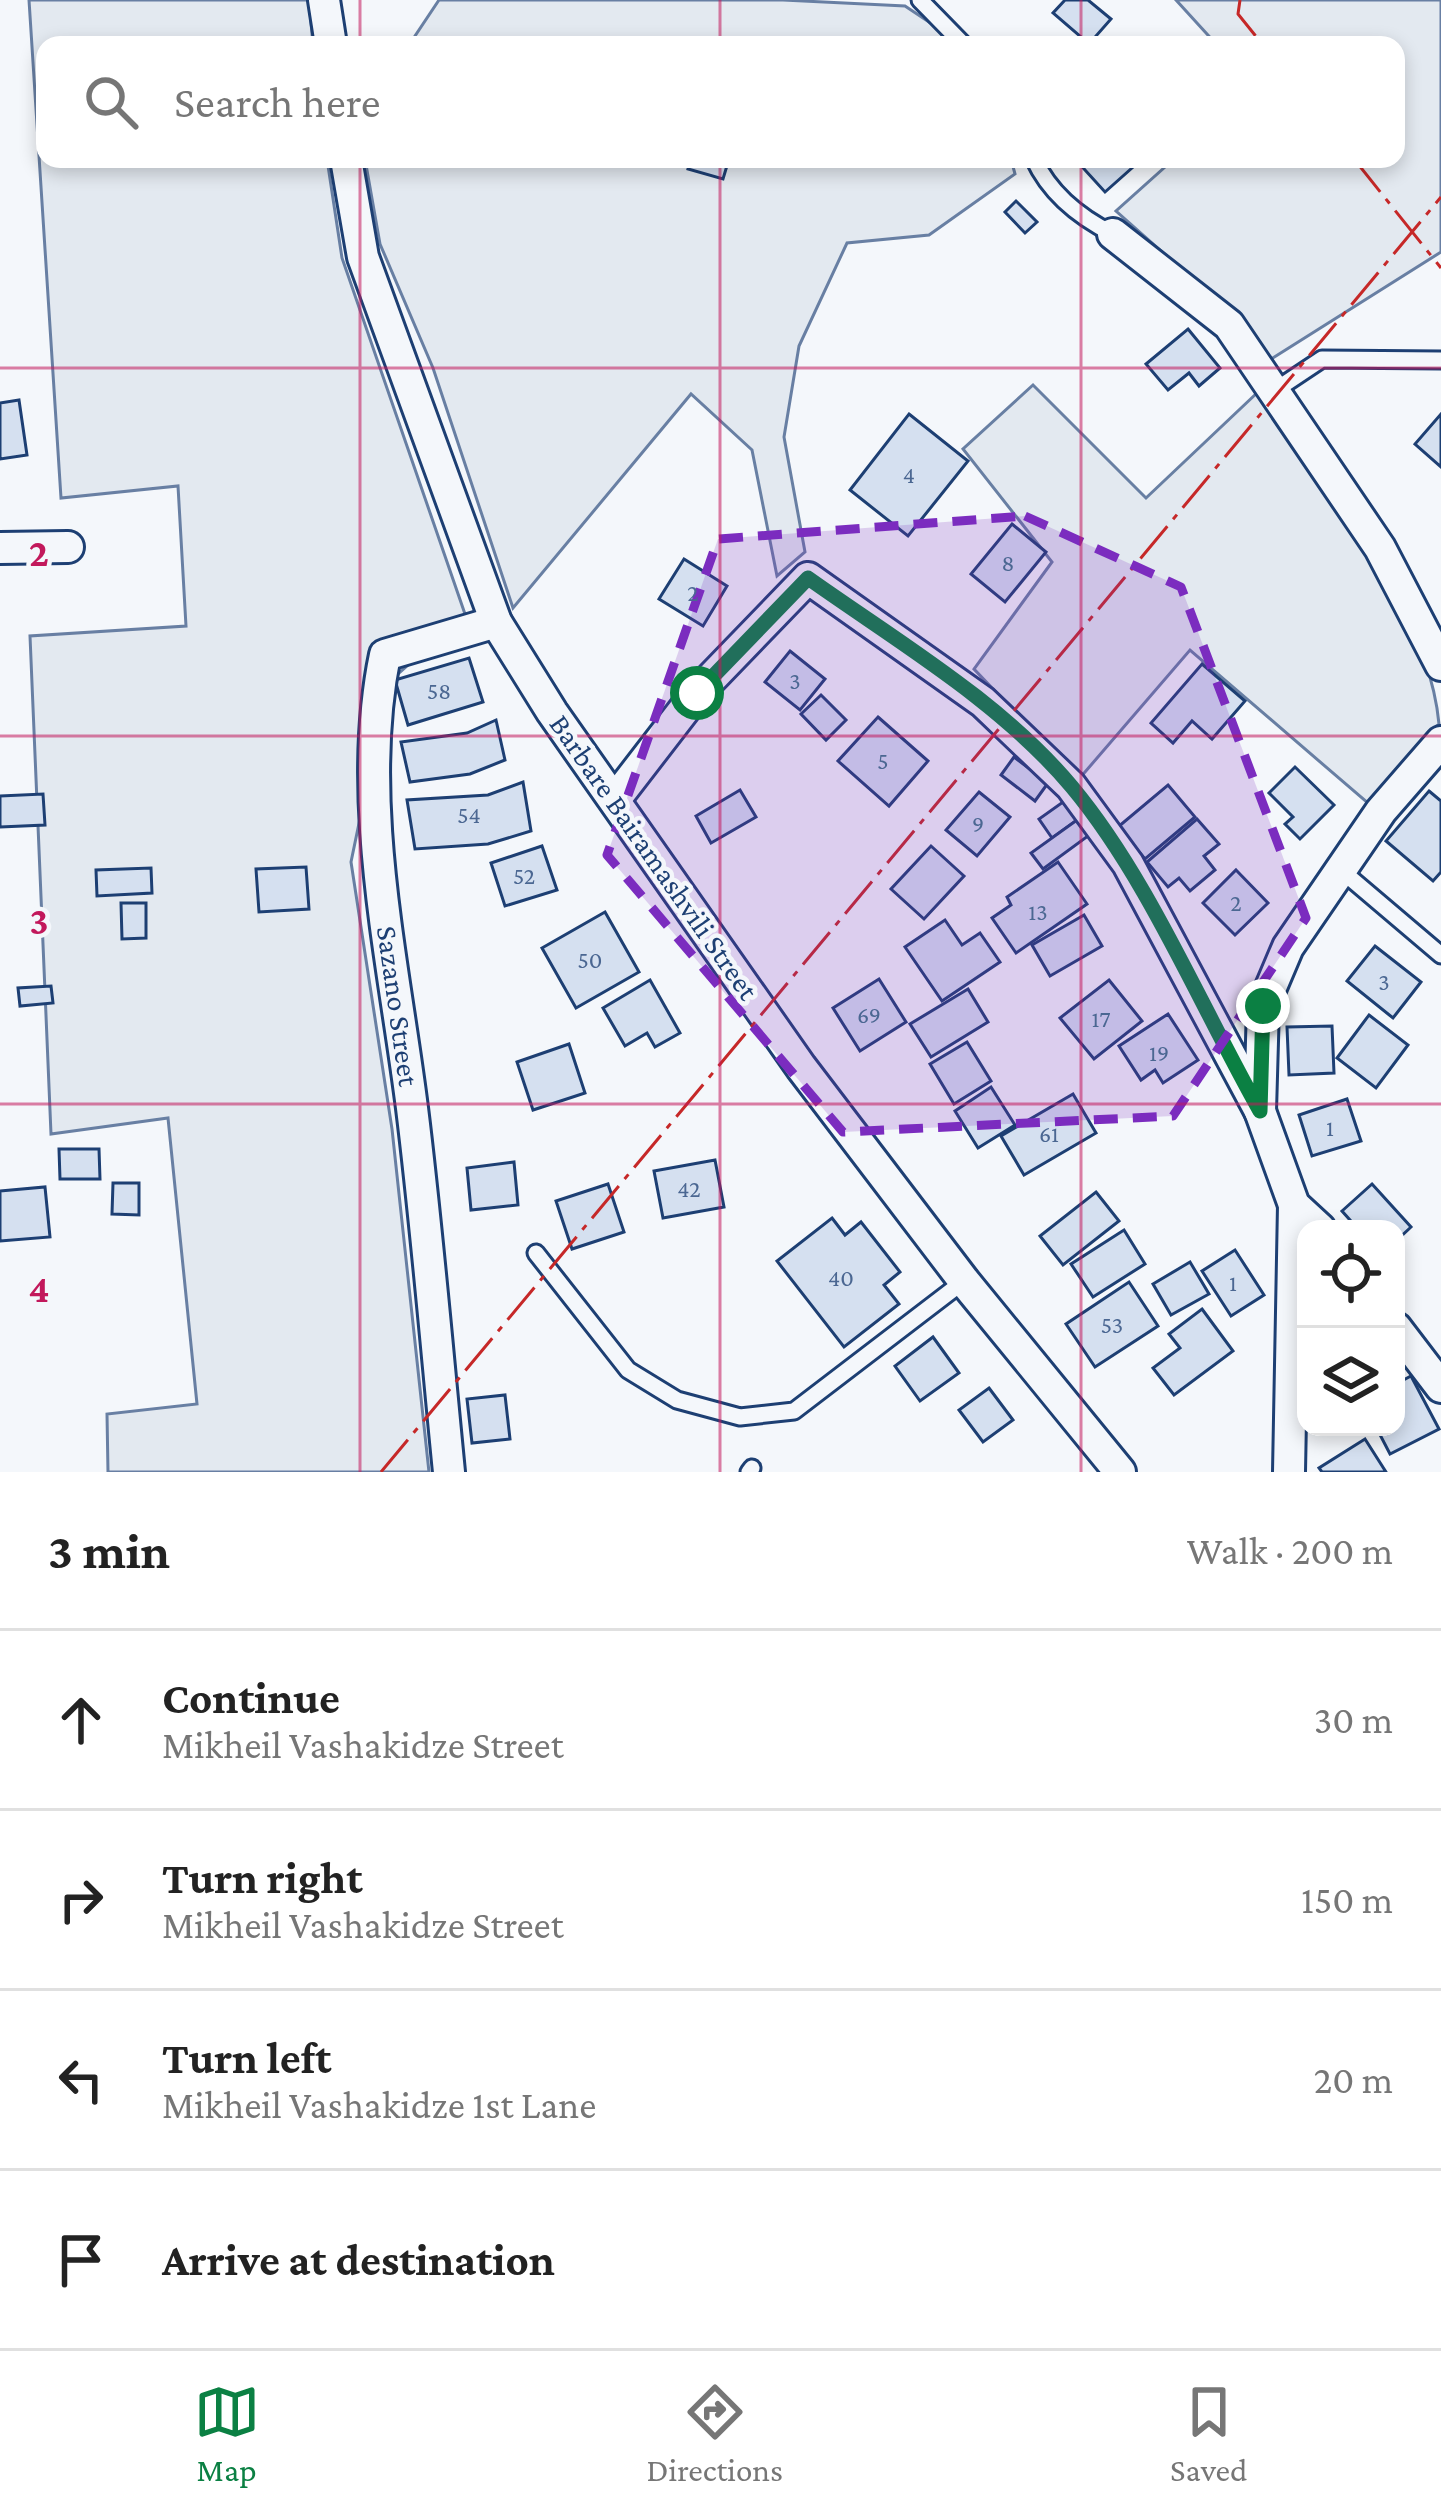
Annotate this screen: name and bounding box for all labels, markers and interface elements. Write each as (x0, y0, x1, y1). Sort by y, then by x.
search box (36, 36, 1405, 168)
icon: search (78, 69, 144, 135)
text: Search here (174, 77, 381, 127)
house number: 4 (903, 461, 915, 488)
text: 2 (29, 531, 49, 574)
house number: 8 (1002, 549, 1014, 576)
house number: 2 (687, 579, 699, 606)
route start (670, 666, 724, 720)
house number: 3 (789, 667, 801, 694)
house number: 58 (427, 677, 451, 704)
street label: Barbare Bairamashvili Street (543, 708, 766, 1006)
house number: 5 (877, 747, 889, 774)
house number: 54 (457, 801, 481, 828)
house number: 9 (972, 810, 984, 837)
house number: 52 (513, 862, 535, 889)
house number: 2 (1230, 889, 1242, 916)
house number: 13 (1028, 898, 1048, 925)
text: 3 (29, 899, 49, 942)
street label: Sazano Street (371, 924, 426, 1089)
house number: 50 (578, 946, 602, 973)
house number: 3 (1378, 968, 1390, 995)
route end (1236, 979, 1290, 1033)
house number: 69 (857, 1001, 881, 1028)
house number: 17 (1091, 1005, 1111, 1032)
house number: 19 (1149, 1039, 1169, 1066)
house number: 1 (1326, 1114, 1334, 1141)
house number: 61 (1039, 1120, 1059, 1147)
house number: 42 (677, 1175, 701, 1202)
map controls (1297, 1220, 1405, 1436)
button: locate (1297, 1220, 1405, 1328)
house number: 40 (828, 1264, 854, 1291)
text: 4 (28, 1267, 50, 1310)
house number: 1 (1229, 1269, 1237, 1296)
house number: 53 (1101, 1311, 1123, 1338)
button: layers (1297, 1328, 1405, 1436)
text: 3 min (48, 1522, 170, 1579)
text: Walk · 200 m (1187, 1529, 1393, 1572)
text: Continue (162, 1673, 340, 1723)
icon: ahead (48, 1687, 114, 1753)
text: 30 m (1314, 1698, 1393, 1741)
text: Mikheil Vashakidze Street (162, 1723, 564, 1766)
text: Turn right (162, 1853, 363, 1903)
icon: right (48, 1867, 114, 1933)
text: 150 m (1301, 1878, 1393, 1921)
text: Mikheil Vashakidze Street (162, 1903, 564, 1946)
text: Turn left (162, 2033, 331, 2083)
icon: left (48, 2047, 114, 2113)
text: 20 m (1314, 2058, 1393, 2101)
text: Mikheil Vashakidze 1st Lane (162, 2083, 596, 2126)
icon: arrive (48, 2227, 114, 2293)
text: Arrive at destination (162, 2235, 555, 2285)
tab: Map (194, 2379, 260, 2488)
tab: Directions (647, 2379, 783, 2488)
tab: Saved (1170, 2379, 1247, 2488)

